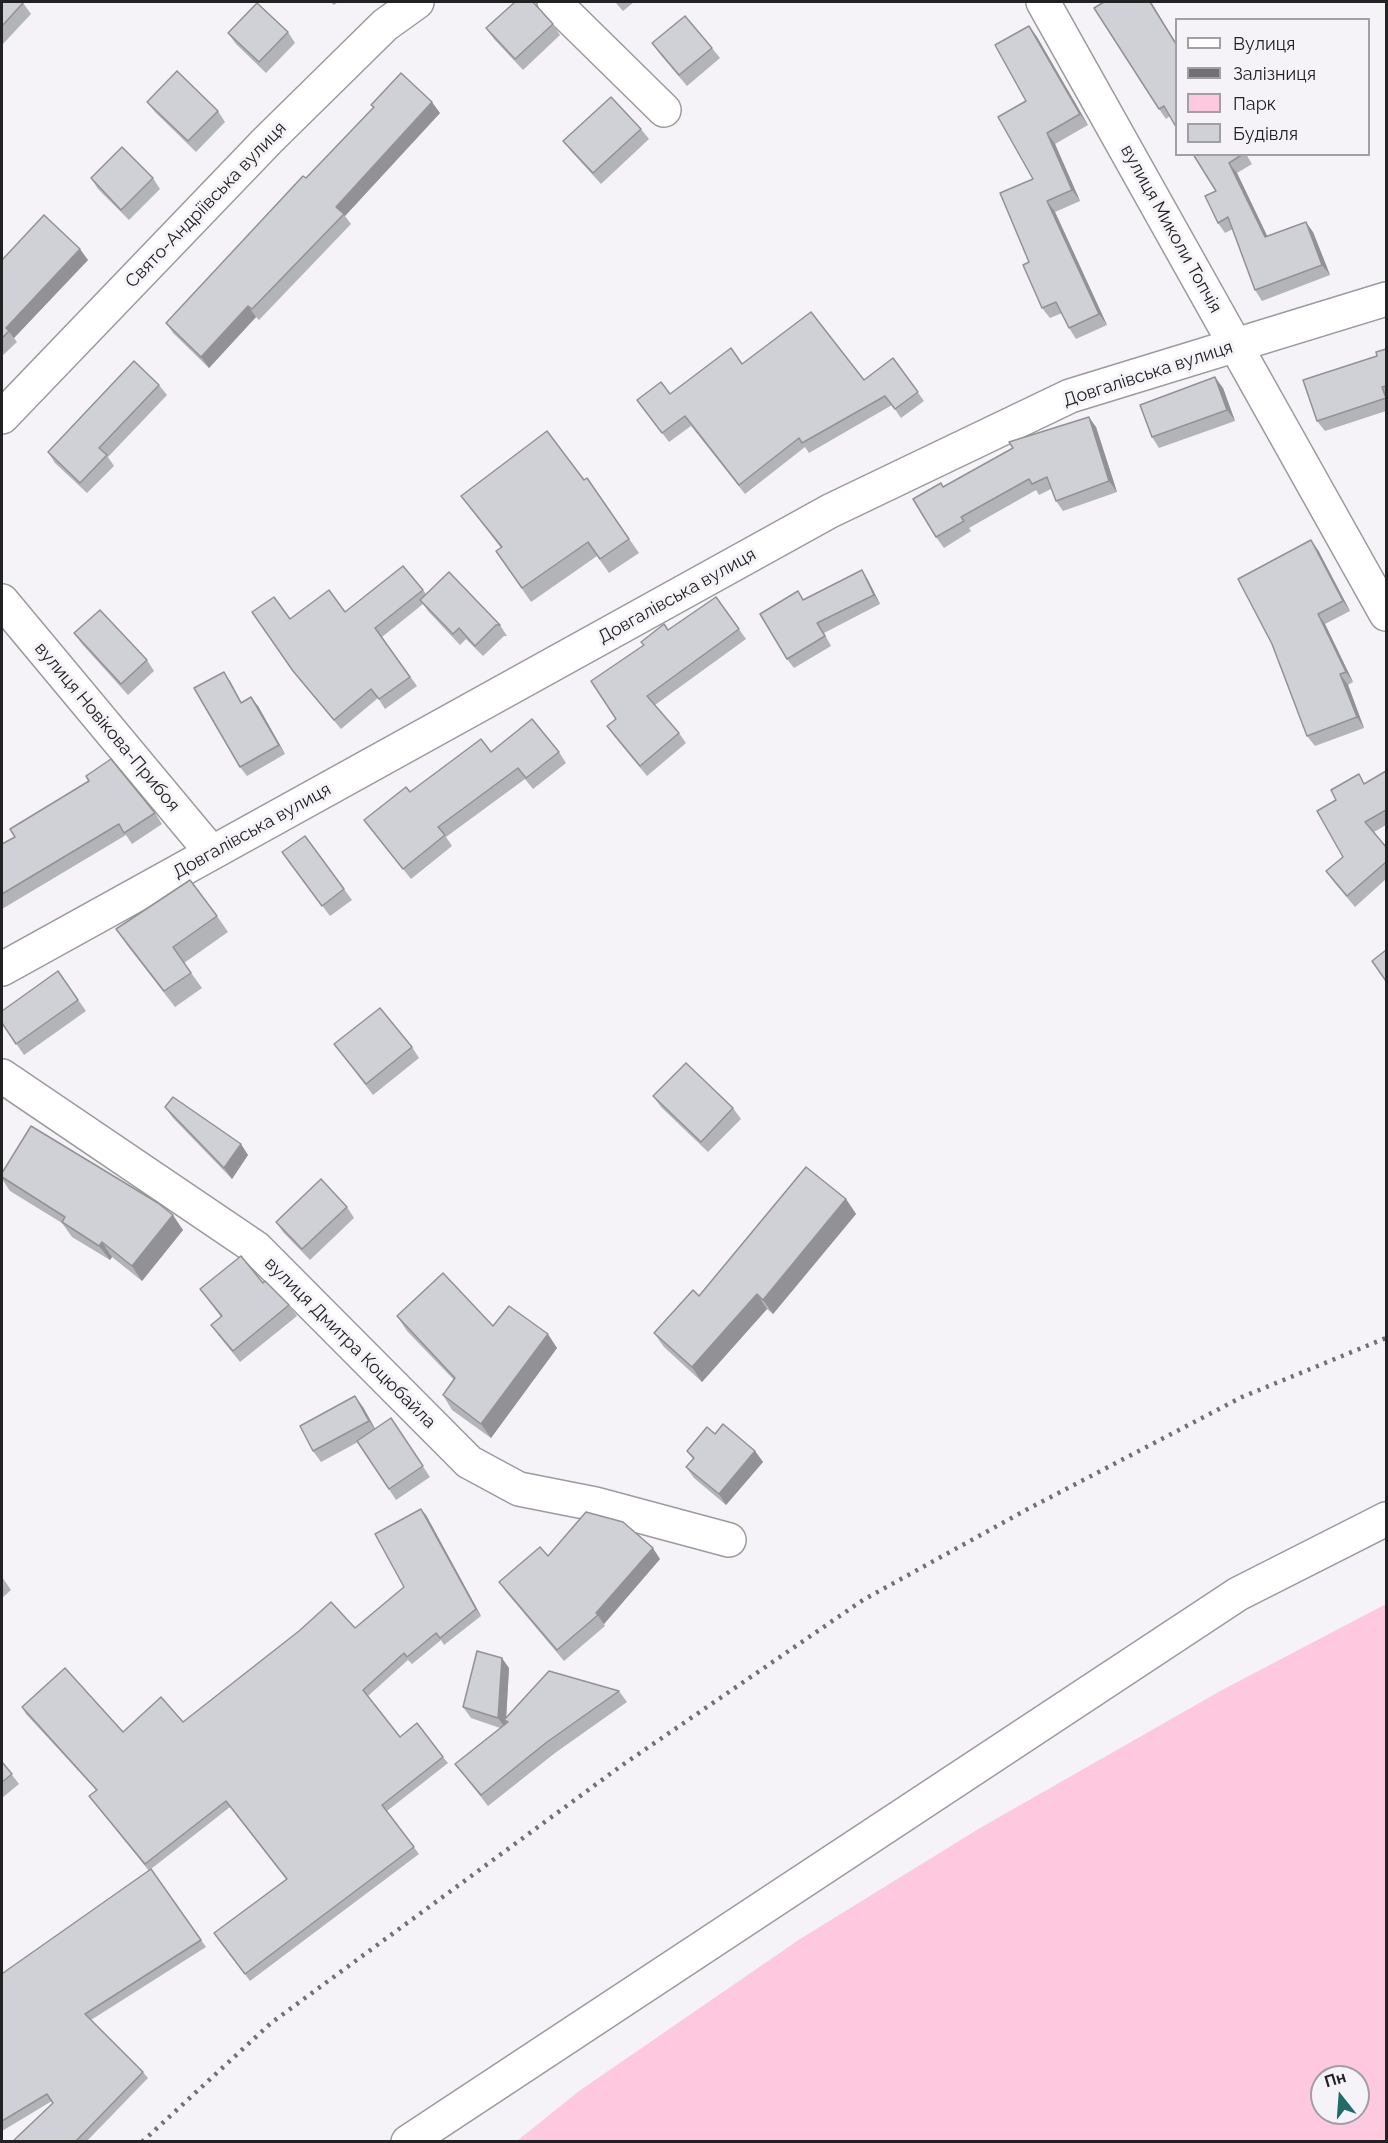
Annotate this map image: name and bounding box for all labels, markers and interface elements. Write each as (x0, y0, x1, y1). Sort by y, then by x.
legend (1175, 18, 1370, 156)
text: Вулиця (1233, 33, 1295, 54)
text: Залізниця (1233, 63, 1316, 84)
text: Парк (1233, 93, 1276, 114)
street label: Свято-Андріївська вулиця (121, 118, 291, 292)
text: Будівля (1233, 123, 1298, 144)
street label: вулиця Миколи Топчія (1116, 141, 1226, 317)
street label: Довгалівська вулиця (1060, 336, 1236, 412)
street label: Довгалівська вулиця (594, 544, 760, 648)
street label: вулиця Новікова-Прибоя (30, 638, 184, 816)
street label: Довгалівська вулиця (169, 779, 335, 883)
street label: вулиця Дмитра Коцюбайла (260, 1253, 440, 1433)
north arrow (1310, 2065, 1370, 2125)
text: Пн (1322, 2067, 1348, 2091)

